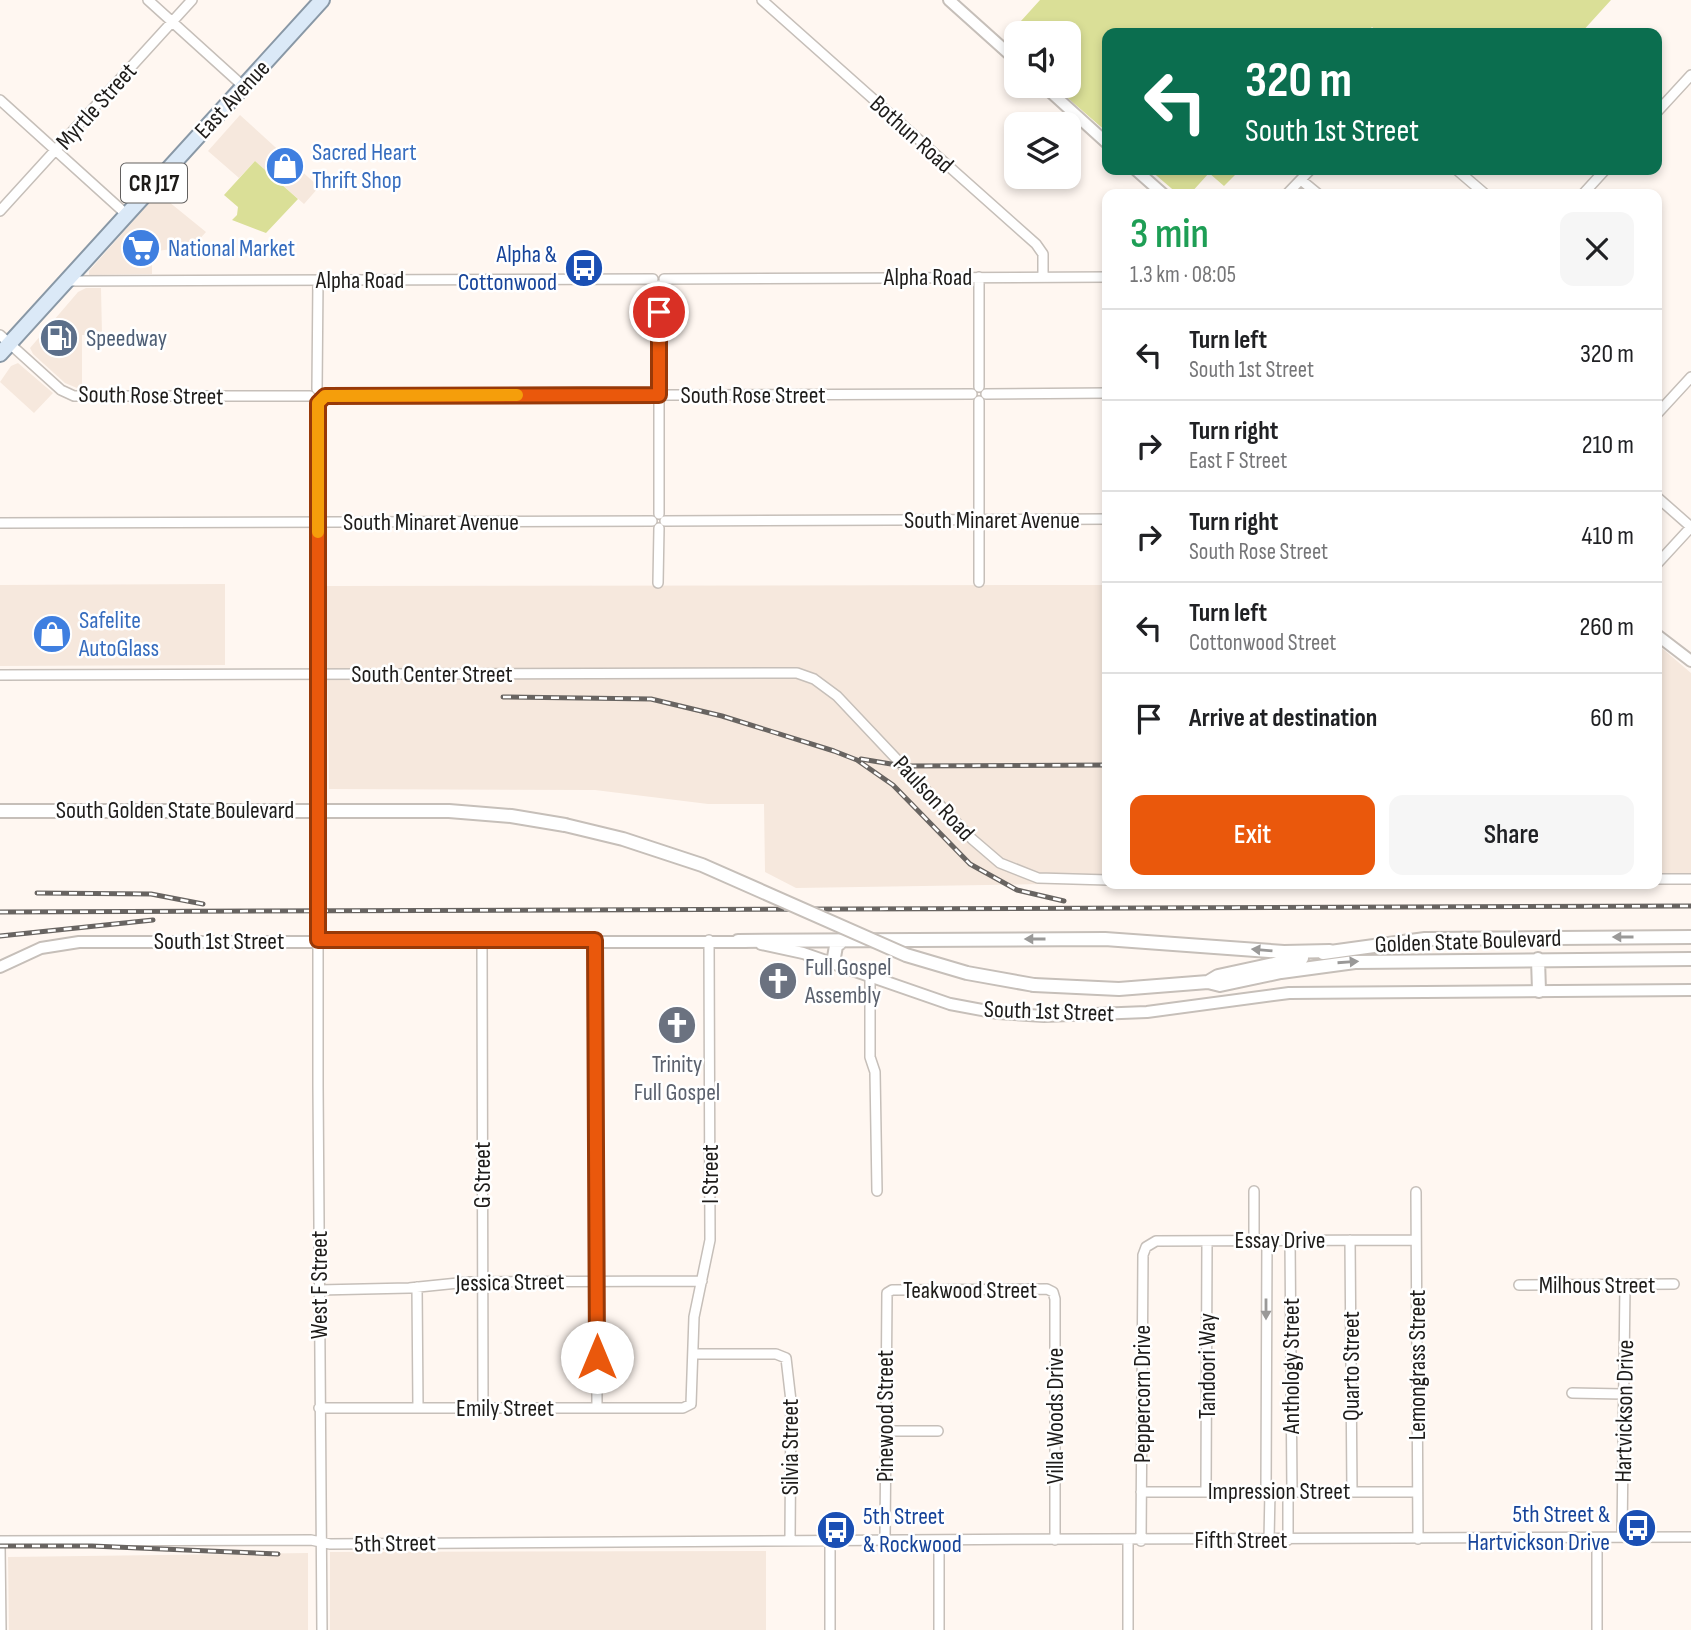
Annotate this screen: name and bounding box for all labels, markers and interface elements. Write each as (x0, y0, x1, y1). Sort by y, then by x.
map controls (1004, 21, 1081, 189)
button: sound (1004, 21, 1081, 98)
text: 320 m (1245, 52, 1352, 111)
street label: East Avenue (189, 54, 276, 145)
icon: left (1130, 56, 1221, 147)
street label: Myrtle Street (50, 57, 143, 156)
street label: Bothun Road (864, 89, 959, 179)
button: layers (1004, 112, 1081, 189)
text: South 1st Street (1245, 112, 1419, 151)
place label: Sacred Heart Thrift Shop (312, 138, 417, 195)
shop icon: Sacred Heart Thrift Shop (264, 145, 306, 187)
road number: CR J17 (121, 164, 187, 202)
text: 3 min (1130, 209, 1209, 260)
button: close (1560, 212, 1634, 286)
supermarket icon: National Market (120, 227, 162, 269)
place label: National Market (168, 234, 295, 263)
place label: Alpha & Cottonwood (458, 240, 557, 297)
bus stop icon: Alpha & Cottonwood (563, 247, 605, 289)
text: 1.3 km · 08:05 (1130, 261, 1236, 289)
street label: Alpha Road (883, 263, 972, 292)
street label: Alpha Road (315, 266, 404, 295)
pin (629, 282, 689, 342)
icon: arrive (640, 293, 678, 331)
fuel station icon: Speedway (38, 317, 80, 359)
place label: Speedway (86, 324, 167, 353)
text: Turn left (1189, 325, 1267, 356)
icon: left (1130, 336, 1168, 374)
text: 320 m (1580, 339, 1634, 370)
text: South 1st Street (1189, 356, 1314, 384)
street label: South Rose Street (78, 380, 224, 411)
street label: South Rose Street (680, 381, 826, 410)
text: Turn right (1189, 416, 1278, 447)
icon: right (1130, 427, 1168, 465)
text: 210 m (1582, 430, 1634, 461)
text: East F Street (1189, 447, 1287, 475)
street label: South Minaret Avenue (904, 506, 1080, 535)
text: Turn right (1189, 507, 1278, 538)
street label: South Minaret Avenue (343, 508, 519, 537)
icon: right (1130, 518, 1168, 556)
text: 410 m (1582, 521, 1634, 552)
text: South Rose Street (1189, 538, 1328, 566)
text: Turn left (1189, 598, 1267, 629)
place label: Safelite AutoGlass (78, 606, 159, 663)
icon: left (1130, 609, 1168, 647)
text: 260 m (1579, 612, 1634, 643)
shop icon: Safelite AutoGlass (31, 613, 73, 655)
text: Cottonwood Street (1189, 629, 1336, 657)
street label: South Center Street (351, 660, 513, 689)
icon: arrive (1130, 700, 1168, 738)
text: Arrive at destination (1189, 703, 1377, 734)
text: 60 m (1590, 703, 1634, 734)
street label: Paulson Road (887, 750, 980, 847)
button: Exit (1130, 795, 1375, 875)
button: Share (1389, 795, 1634, 875)
street label: South Golden State Boulevard (56, 796, 294, 825)
street label: Golden State Boulevard (1374, 924, 1562, 959)
street label: South 1st Street (154, 927, 284, 956)
one-way arrow (1612, 931, 1634, 943)
one-way arrow (1024, 933, 1046, 945)
one-way arrow (1251, 944, 1273, 955)
place label: Full Gospel Assembly (804, 953, 892, 1010)
one-way arrow (1337, 957, 1359, 968)
church icon: Full Gospel Assembly (757, 960, 799, 1002)
street label: South 1st Street (983, 995, 1115, 1028)
church icon: Trinity Full Gospel (656, 1004, 698, 1046)
place label: Trinity Full Gospel (634, 1050, 720, 1107)
street label: G Street (468, 1142, 497, 1208)
street label: I Street (696, 1144, 725, 1204)
street label: Essay Drive (1235, 1226, 1325, 1255)
street label: West F Street (305, 1231, 334, 1339)
street label: Jessica Street (454, 1267, 565, 1298)
street label: Milhous Street (1539, 1271, 1655, 1300)
street label: Teakwood Street (903, 1276, 1037, 1305)
street label: Lemongrass Street (1403, 1290, 1432, 1440)
one-way arrow (1260, 1298, 1272, 1320)
street label: Anthology Street (1277, 1298, 1306, 1435)
street label: Quarto Street (1337, 1311, 1366, 1421)
street label: Tandoori Way (1193, 1313, 1222, 1419)
position arrow (560, 1320, 634, 1394)
street label: Peppercorn Drive (1128, 1325, 1157, 1463)
street label: Hartvickson Drive (1609, 1339, 1640, 1483)
street label: Villa Woods Drive (1041, 1348, 1070, 1484)
street label: Pinewood Street (871, 1350, 900, 1482)
street label: Emily Street (456, 1394, 554, 1423)
street label: Silvia Street (776, 1399, 805, 1495)
street label: Impression Street (1208, 1477, 1350, 1506)
place label: 5th Street & Hartvickson Drive (1467, 1500, 1610, 1557)
place label: 5th Street & Rockwood (863, 1502, 962, 1559)
bus stop icon: 5th Street & Hartvickson Drive (1616, 1507, 1658, 1549)
bus stop icon: 5th Street & Rockwood (815, 1509, 857, 1551)
street label: Fifth Street (1195, 1526, 1287, 1555)
street label: 5th Street (354, 1528, 436, 1559)

